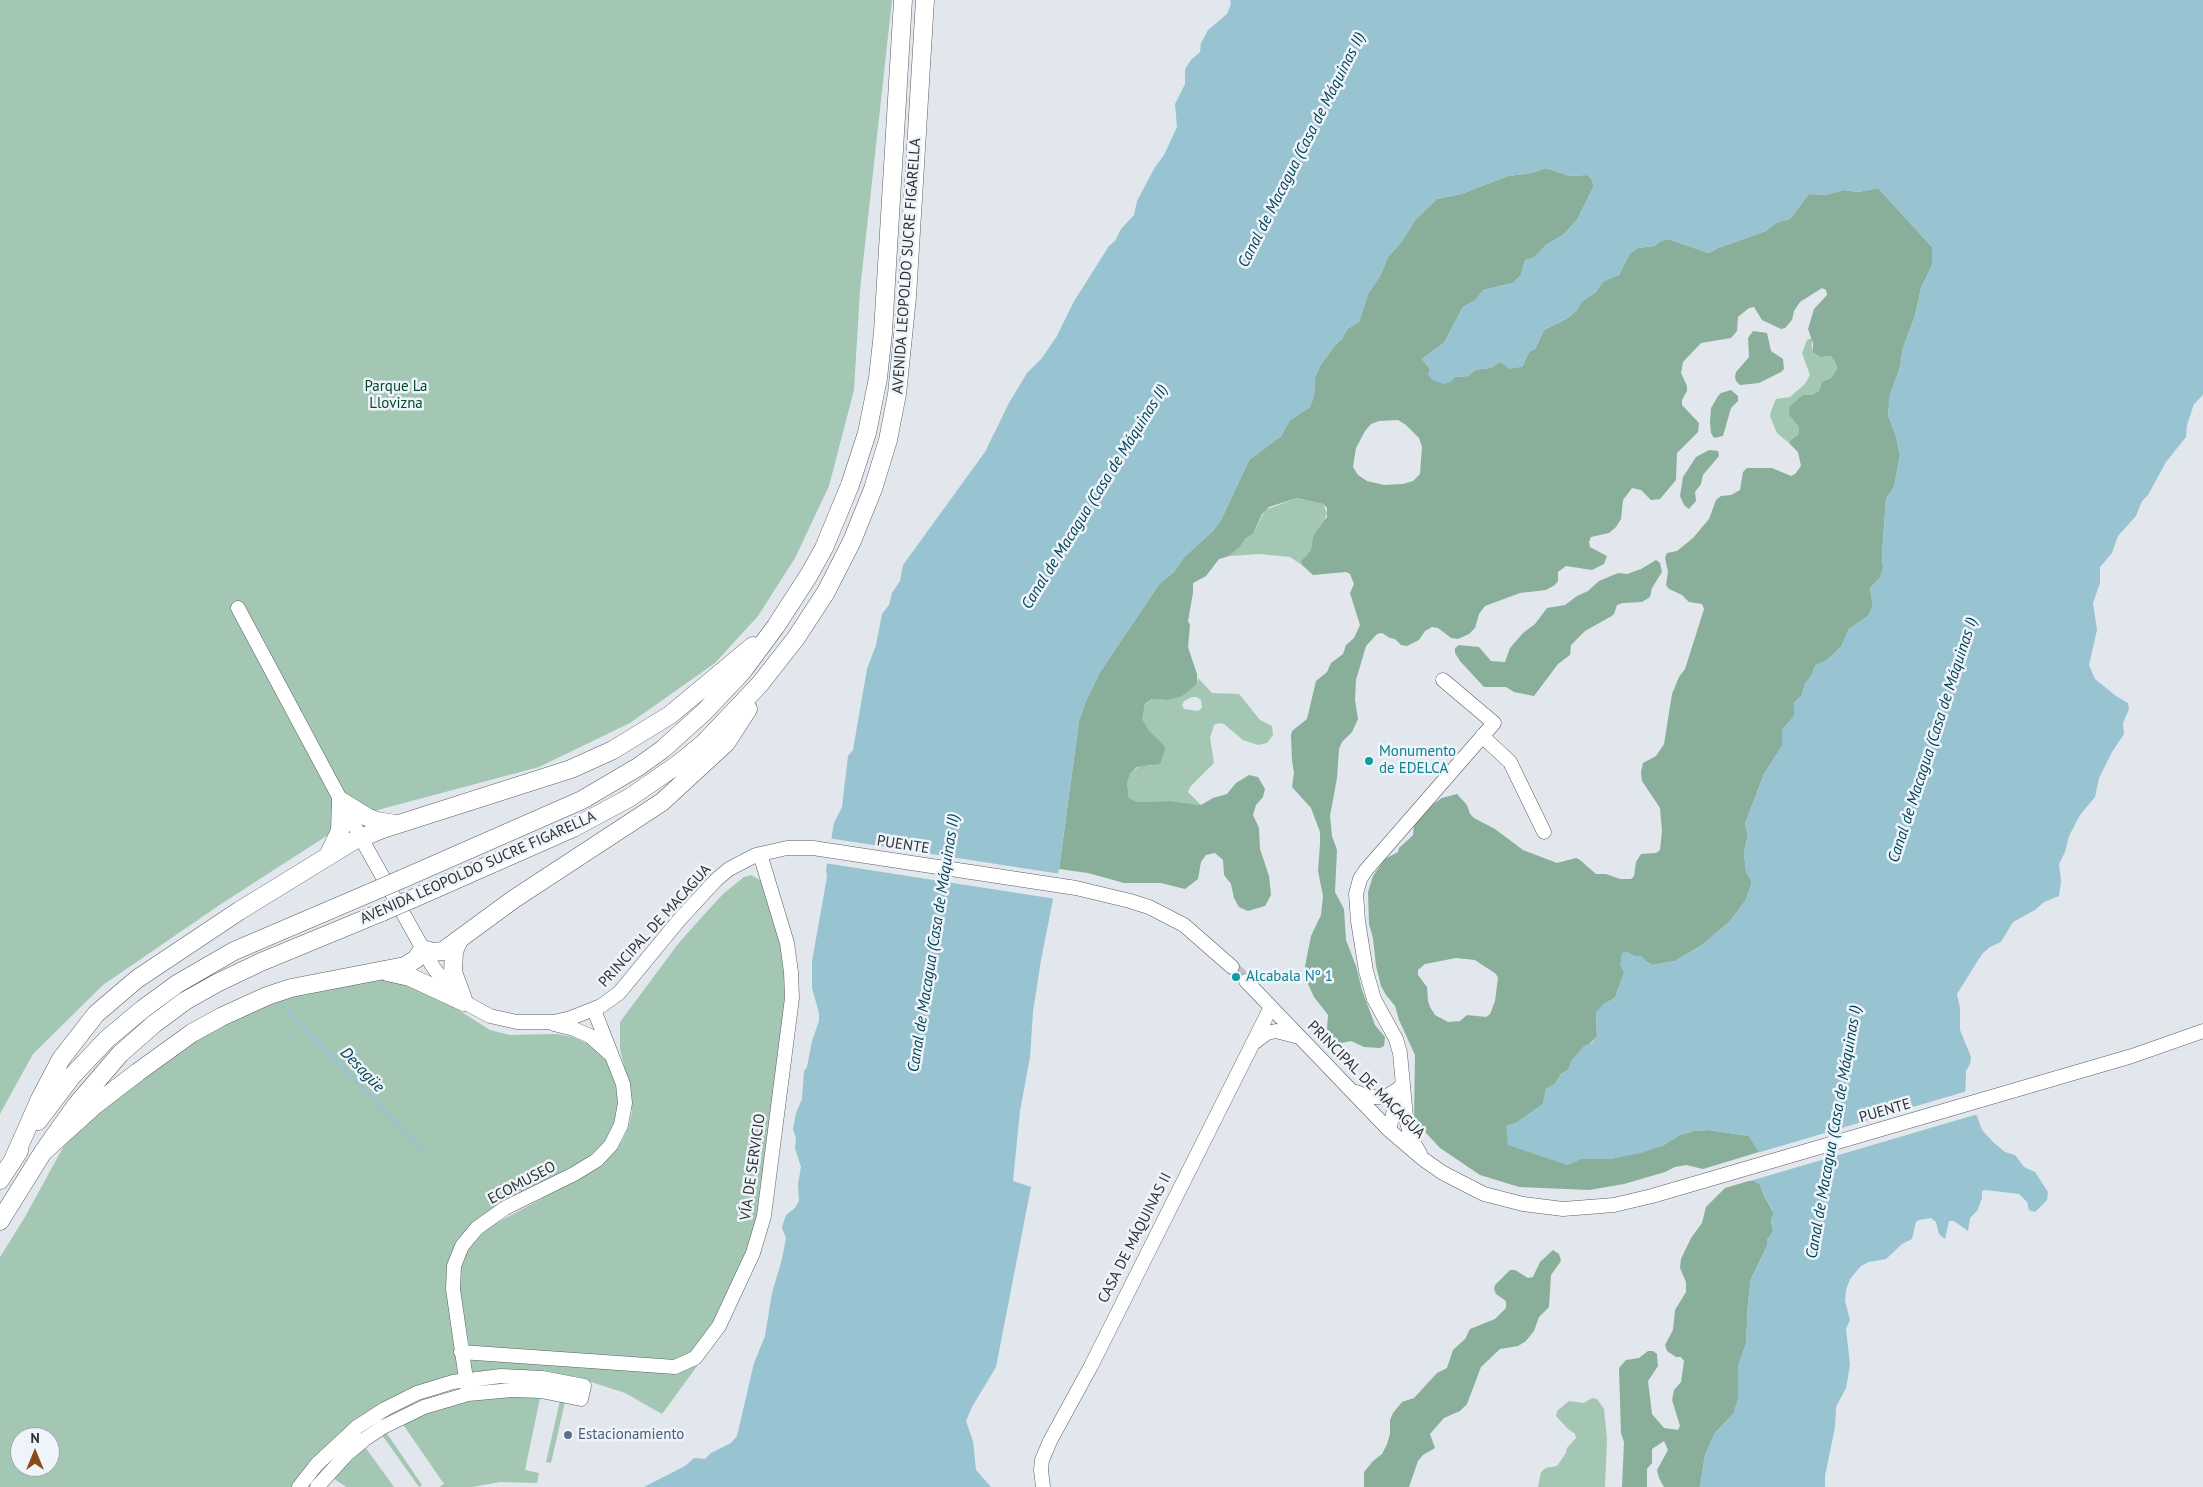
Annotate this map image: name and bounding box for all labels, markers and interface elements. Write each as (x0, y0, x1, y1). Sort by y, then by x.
water label: Canal de Macagua (Casa de Máquinas II) (1234, 29, 1370, 271)
street label: AVENIDA LEOPOLDO SUCRE FIGARELLA (889, 138, 925, 394)
park label: Parque La Llovizna (364, 378, 428, 413)
water label: Canal de Macagua (Casa de Máquinas II) (1018, 381, 1172, 613)
water label: Canal de Macagua (Casa de Máquinas I) (1884, 615, 1982, 865)
place label: Monumento de EDELCA (1379, 743, 1456, 778)
marker: Monumento de EDELCA (1363, 755, 1375, 767)
street label: AVENIDA LEOPOLDO SUCRE FIGARELLA (357, 808, 599, 928)
water label: Canal de Macagua (Casa de Máquinas II) (904, 813, 964, 1073)
street label: PUENTE (876, 832, 930, 858)
street label: PRINCIPAL DE MACAGUA (595, 861, 715, 991)
place label: Alcabala Nº 1 (1246, 968, 1333, 986)
marker: Alcabala Nº 1 (1230, 971, 1242, 983)
water label: Canal de Macagua (Casa de Máquinas I) (1802, 1004, 1866, 1260)
street label: PRINCIPAL DE MACAGUA (1303, 1017, 1429, 1143)
water label: Desagüe (336, 1043, 388, 1097)
street label: PUENTE (1857, 1095, 1913, 1127)
street label: VÍA DE SERVICIO (737, 1112, 769, 1222)
street label: ECOMUSEO (485, 1158, 559, 1208)
street label: CASA DE MÁQUINAS II (1094, 1170, 1176, 1306)
place label: Estacionamiento (578, 1426, 684, 1444)
north arrow (10, 1427, 60, 1477)
text: N (30, 1429, 40, 1447)
marker: Estacionamiento (562, 1429, 574, 1441)

